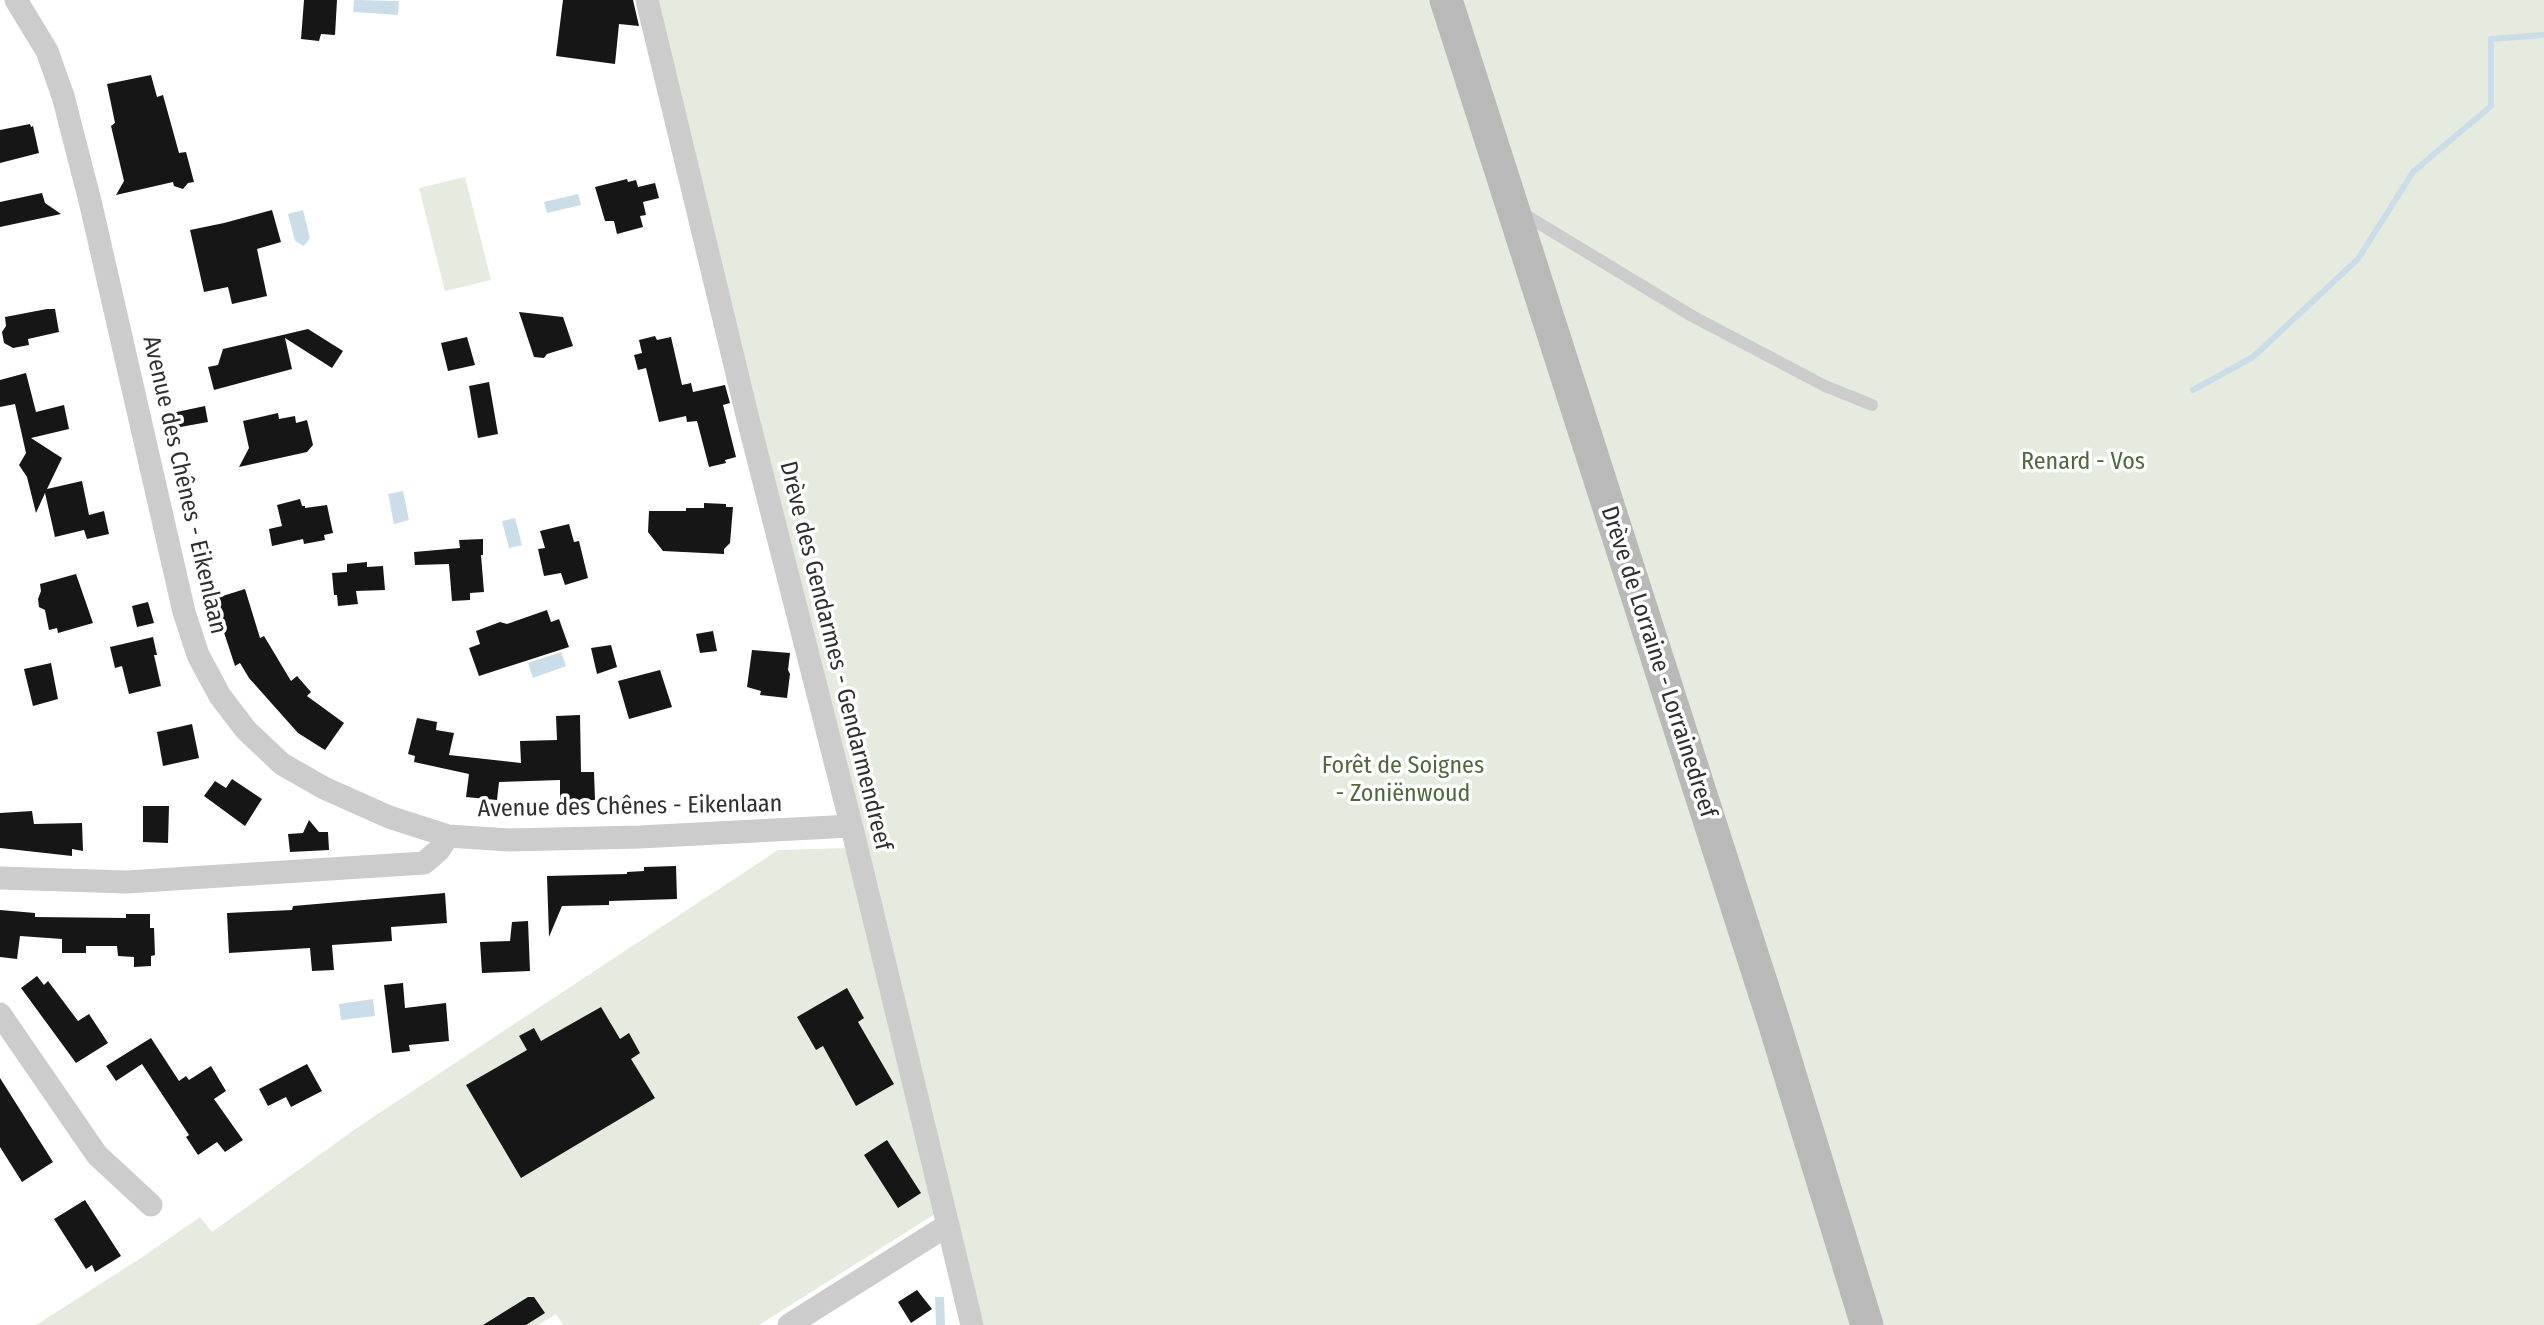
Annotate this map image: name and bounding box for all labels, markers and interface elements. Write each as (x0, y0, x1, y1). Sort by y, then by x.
street label: Avenue des Chênes - Eikenlaan (136, 333, 232, 637)
park label: Renard - Vos (2021, 448, 2145, 476)
street label: Drève des Gendarmes - Gendarmendreef (773, 459, 897, 853)
street label: Drève de Lorraine - Lorrainedreef (1594, 503, 1722, 821)
park label: Forêt de Soignes - Zoniënwoud (1322, 752, 1484, 808)
street label: Avenue des Chênes - Eikenlaan (477, 790, 783, 824)

